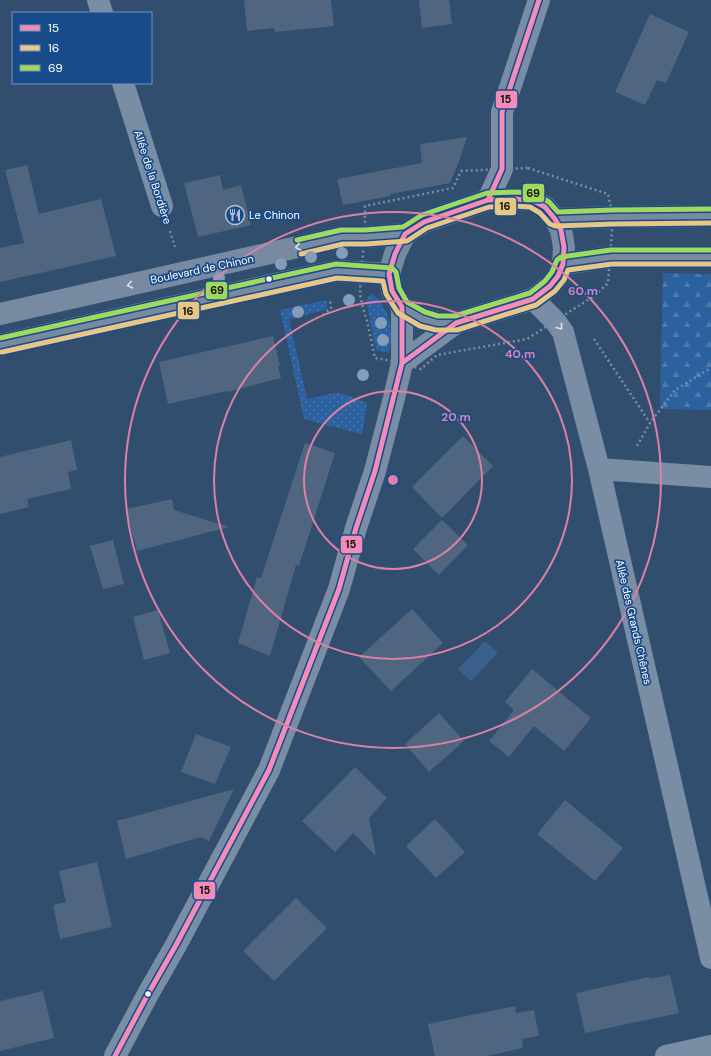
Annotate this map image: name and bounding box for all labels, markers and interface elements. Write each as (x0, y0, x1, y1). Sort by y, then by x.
legend (12, 12, 152, 84)
text: 15 (48, 20, 59, 36)
text: 16 (48, 40, 59, 56)
text: 69 (48, 60, 63, 76)
line badge: 15 (495, 90, 518, 109)
text: 15 (501, 92, 512, 106)
street label: Allée de la Bordière (131, 128, 175, 226)
line badge: 69 (522, 183, 545, 203)
text: 69 (526, 186, 540, 200)
line badge: 16 (494, 197, 517, 216)
text: 16 (500, 199, 511, 213)
restaurant icon: Le Chinon (224, 204, 246, 226)
place label: Le Chinon (249, 208, 300, 222)
one-way arrow (294, 243, 301, 251)
street label: Boulevard de Chinon (149, 251, 255, 287)
unlabelled marker (264, 274, 274, 284)
one-way arrow (126, 280, 133, 288)
line badge: 69 (205, 281, 228, 300)
text: 69 (210, 283, 224, 297)
text: 60 m (568, 283, 598, 299)
line badge: 16 (177, 301, 200, 320)
text: 16 (183, 304, 194, 318)
one-way arrow (555, 323, 562, 330)
text: 40 m (505, 346, 535, 362)
text: 20 m (441, 409, 471, 425)
centre of rings (386, 473, 400, 487)
line badge: 15 (340, 535, 363, 554)
text: 15 (346, 537, 357, 551)
street label: Allée des Grands Chênes (613, 558, 655, 686)
line badge: 15 (193, 881, 216, 900)
text: 15 (200, 883, 211, 897)
unlabelled marker (143, 989, 153, 999)

